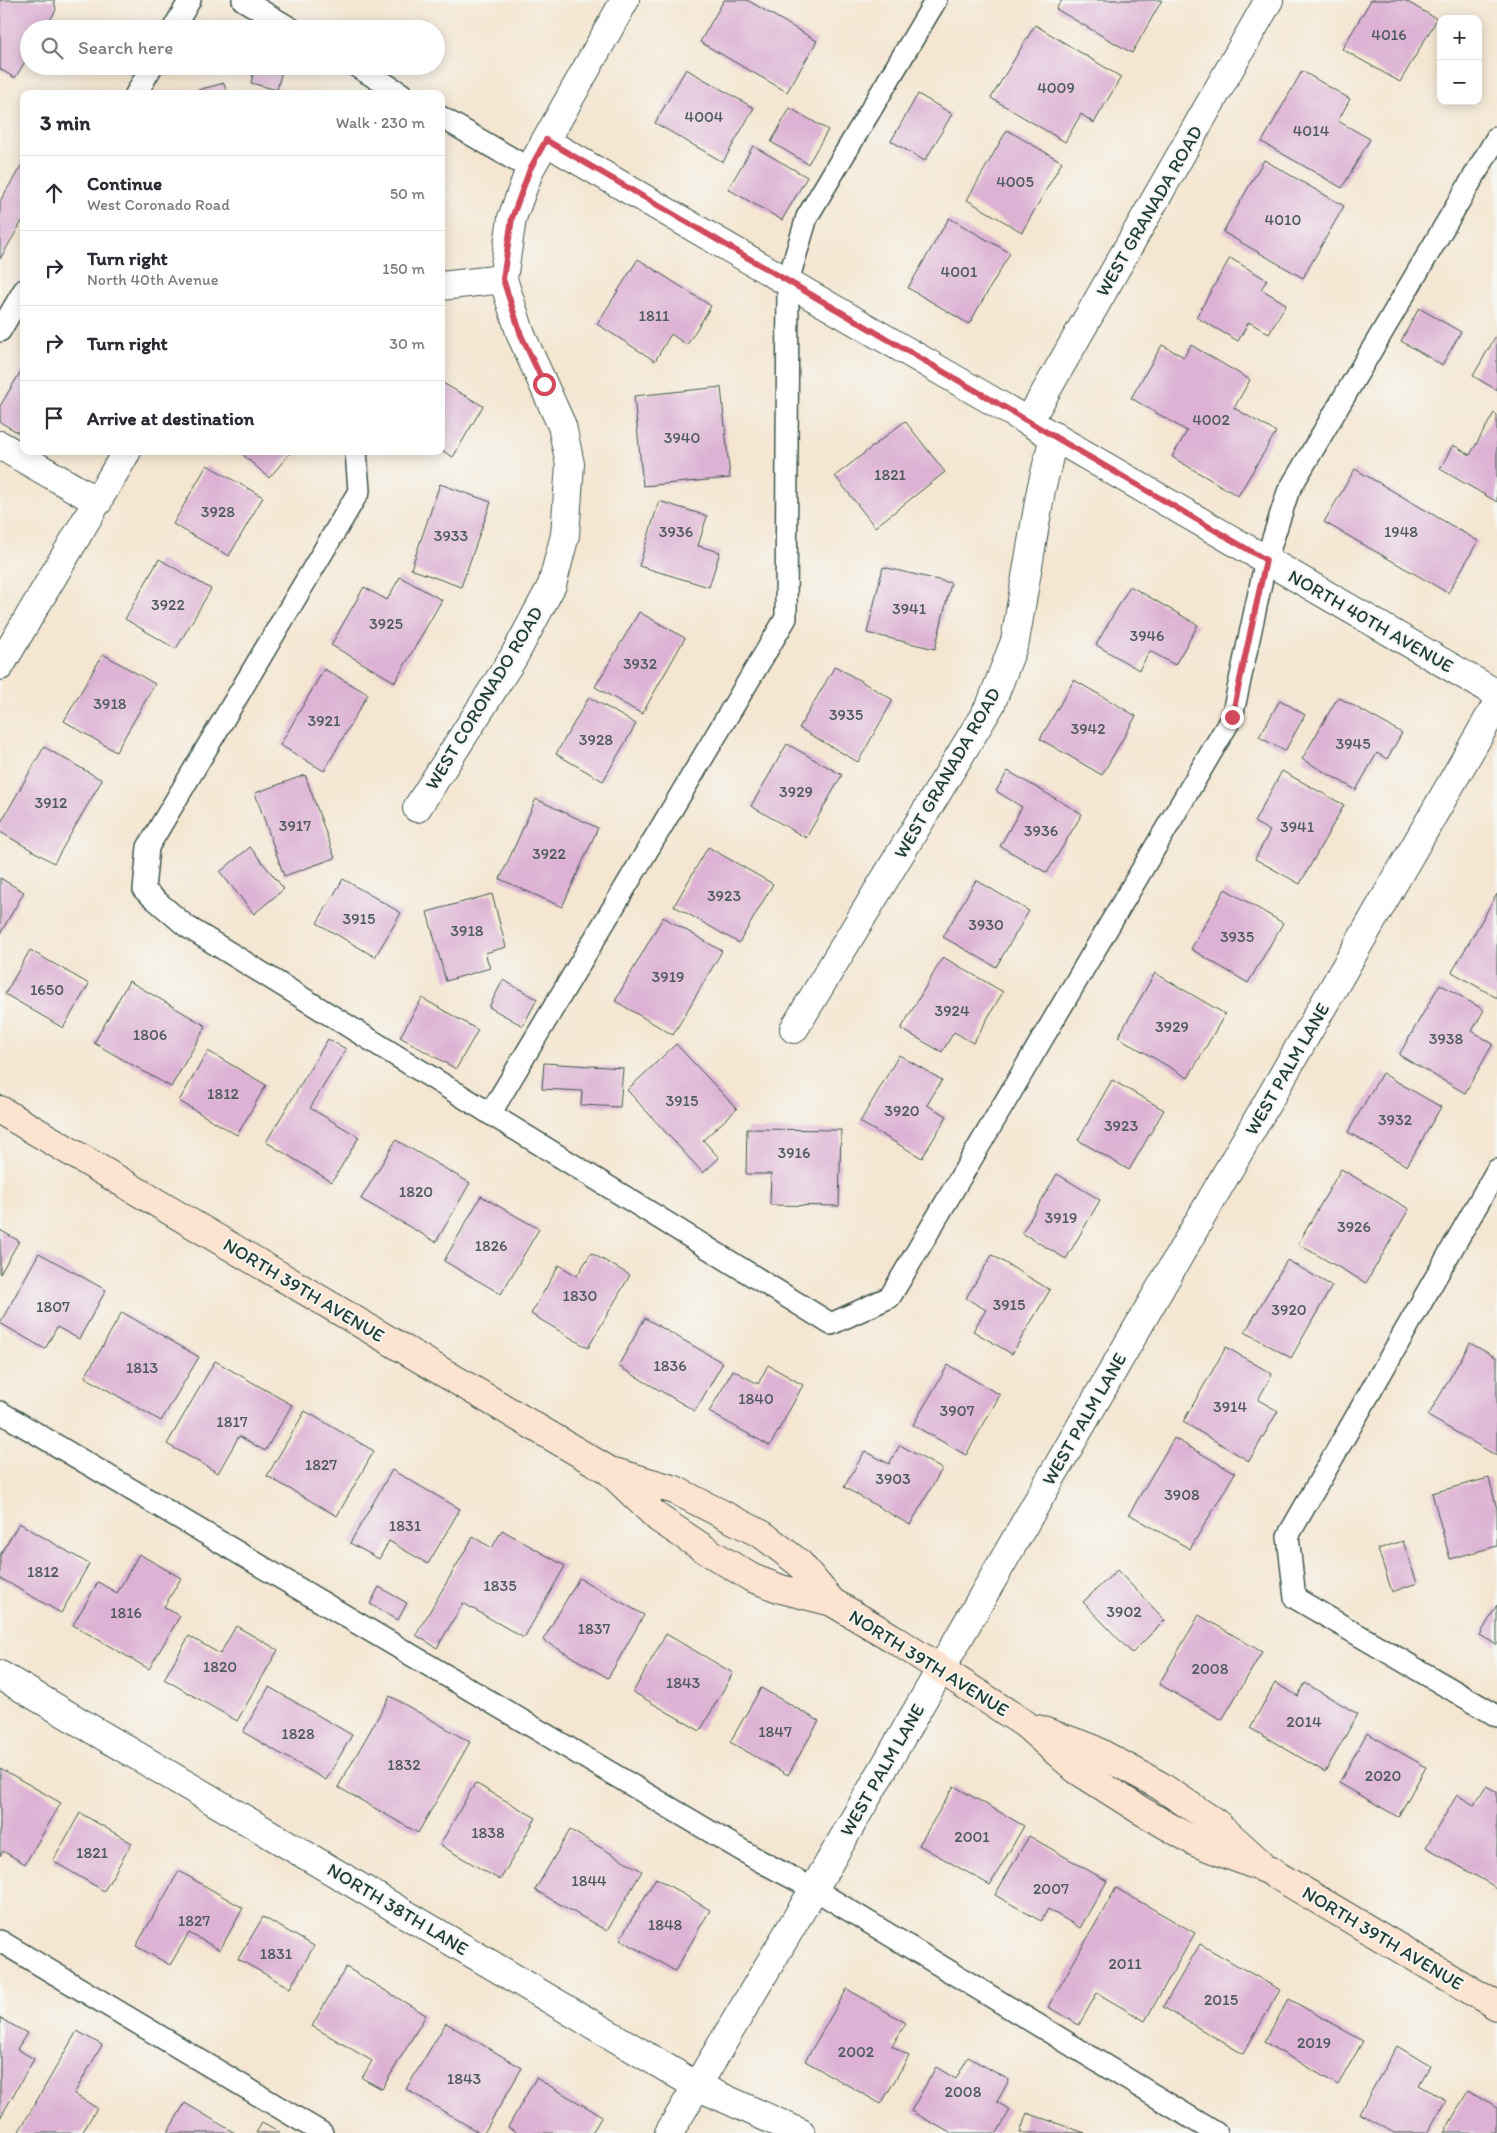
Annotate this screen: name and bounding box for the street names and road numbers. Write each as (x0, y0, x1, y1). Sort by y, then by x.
street label: WEST GRANADA ROAD (1091, 121, 1207, 301)
street label: NORTH 40TH AVENUE (1284, 564, 1458, 678)
street label: WEST CORONADO ROAD (420, 602, 548, 794)
street label: WEST GRANADA ROAD (889, 683, 1005, 863)
street label: WEST PALM LANE (1240, 999, 1334, 1139)
street label: NORTH 39TH AVENUE (219, 1233, 389, 1347)
street label: WEST PALM LANE (1037, 1349, 1131, 1489)
street label: NORTH 39TH AVENUE (845, 1604, 1013, 1722)
street label: WEST PALM LANE (835, 1700, 929, 1840)
street label: NORTH 38TH LANE (323, 1858, 473, 1960)
street label: NORTH 39TH AVENUE (1298, 1881, 1468, 1995)

